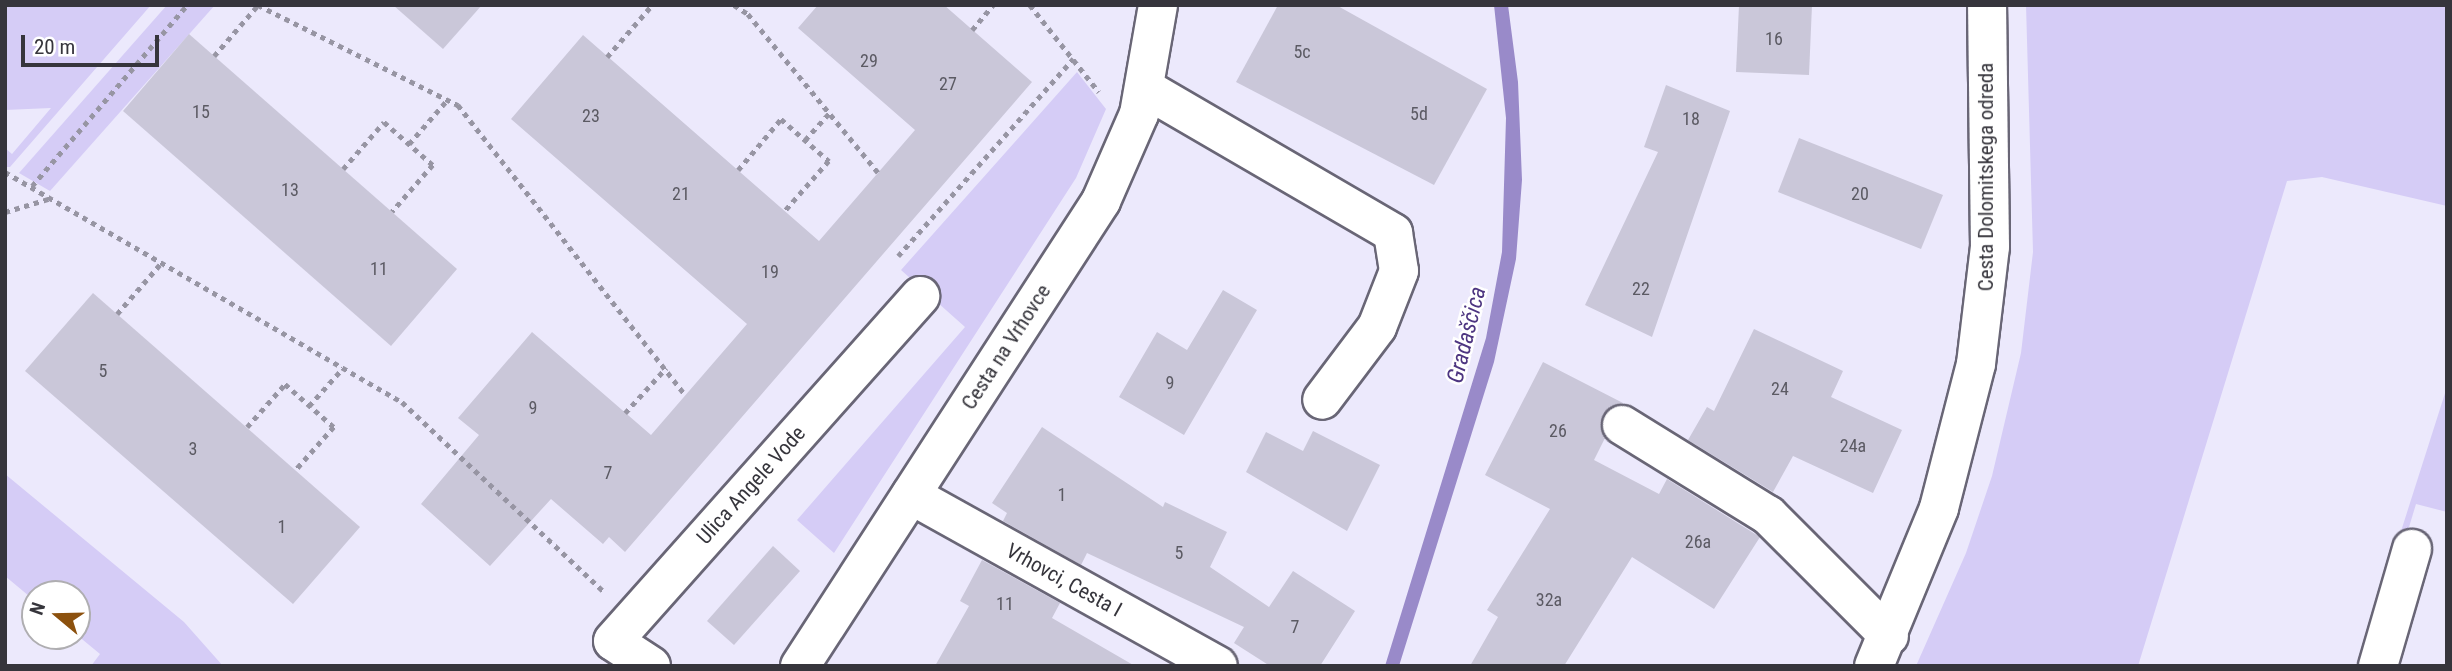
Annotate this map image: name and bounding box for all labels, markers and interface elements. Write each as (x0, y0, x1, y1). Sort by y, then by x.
scale bar (24, 21, 163, 65)
house number: 16 (1765, 28, 1783, 50)
text: 20 m (34, 35, 75, 59)
house number: 5c (1293, 41, 1311, 63)
house number: 29 (860, 50, 878, 72)
street label: Cesta Dolomitskega odreda (1973, 63, 1999, 291)
house number: 27 (939, 73, 957, 95)
house number: 15 (192, 101, 210, 123)
house number: 5d (1410, 103, 1428, 125)
house number: 23 (582, 105, 600, 127)
house number: 18 (1682, 108, 1700, 130)
house number: 13 (281, 179, 299, 201)
house number: 21 (672, 183, 690, 205)
house number: 20 (1851, 183, 1869, 205)
house number: 11 (370, 258, 388, 280)
house number: 19 (761, 261, 779, 283)
house number: 22 (1632, 278, 1650, 300)
street label: Cesta na Vrhovce (956, 280, 1056, 414)
water label: Gradaščica (1442, 284, 1492, 386)
house number: 5 (99, 360, 107, 382)
house number: 9 (1166, 372, 1174, 394)
house number: 24 (1771, 378, 1789, 400)
house number: 9 (529, 397, 537, 419)
house number: 26 (1549, 420, 1567, 442)
street label: Ulica Angele Vode (691, 421, 811, 549)
house number: 24a (1840, 435, 1866, 457)
house number: 3 (189, 438, 197, 460)
house number: 7 (604, 462, 612, 484)
house number: 1 (1058, 484, 1066, 506)
house number: 1 (278, 516, 286, 538)
house number: 26a (1685, 531, 1711, 553)
street label: Vrhovci, Cesta I (1002, 538, 1126, 622)
house number: 5 (1175, 542, 1183, 564)
north arrow (21, 580, 91, 650)
house number: 32a (1536, 589, 1562, 611)
house number: 11 (996, 593, 1014, 615)
text: N (25, 599, 50, 618)
house number: 7 (1291, 616, 1299, 638)

